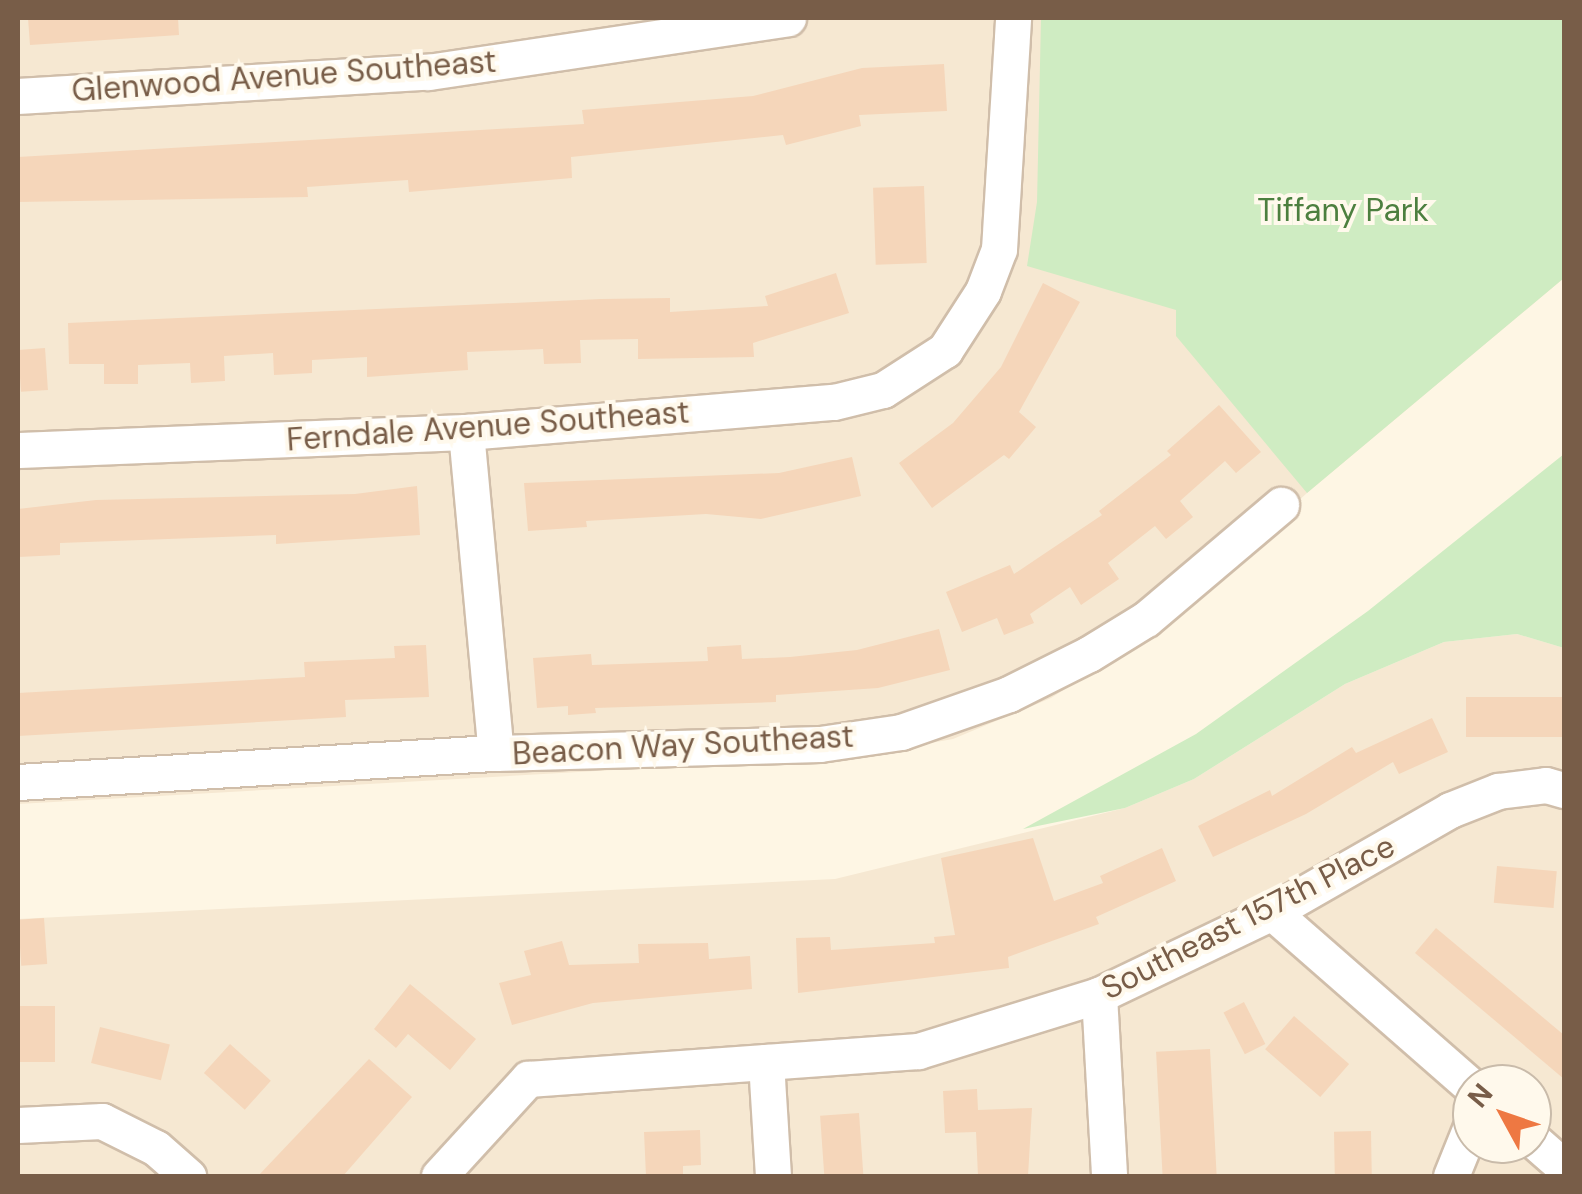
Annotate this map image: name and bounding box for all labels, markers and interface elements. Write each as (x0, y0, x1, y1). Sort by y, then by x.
street label: Glenwood Avenue Southeast (70, 42, 498, 110)
park label: Tiffany Park (1257, 191, 1429, 229)
street label: Ferndale Avenue Southeast (285, 393, 691, 459)
street label: Beacon Way Southeast (511, 717, 855, 773)
street label: Southeast 157th Place (1095, 826, 1401, 1008)
north arrow (1452, 1064, 1552, 1164)
text: N (1459, 1076, 1501, 1115)

